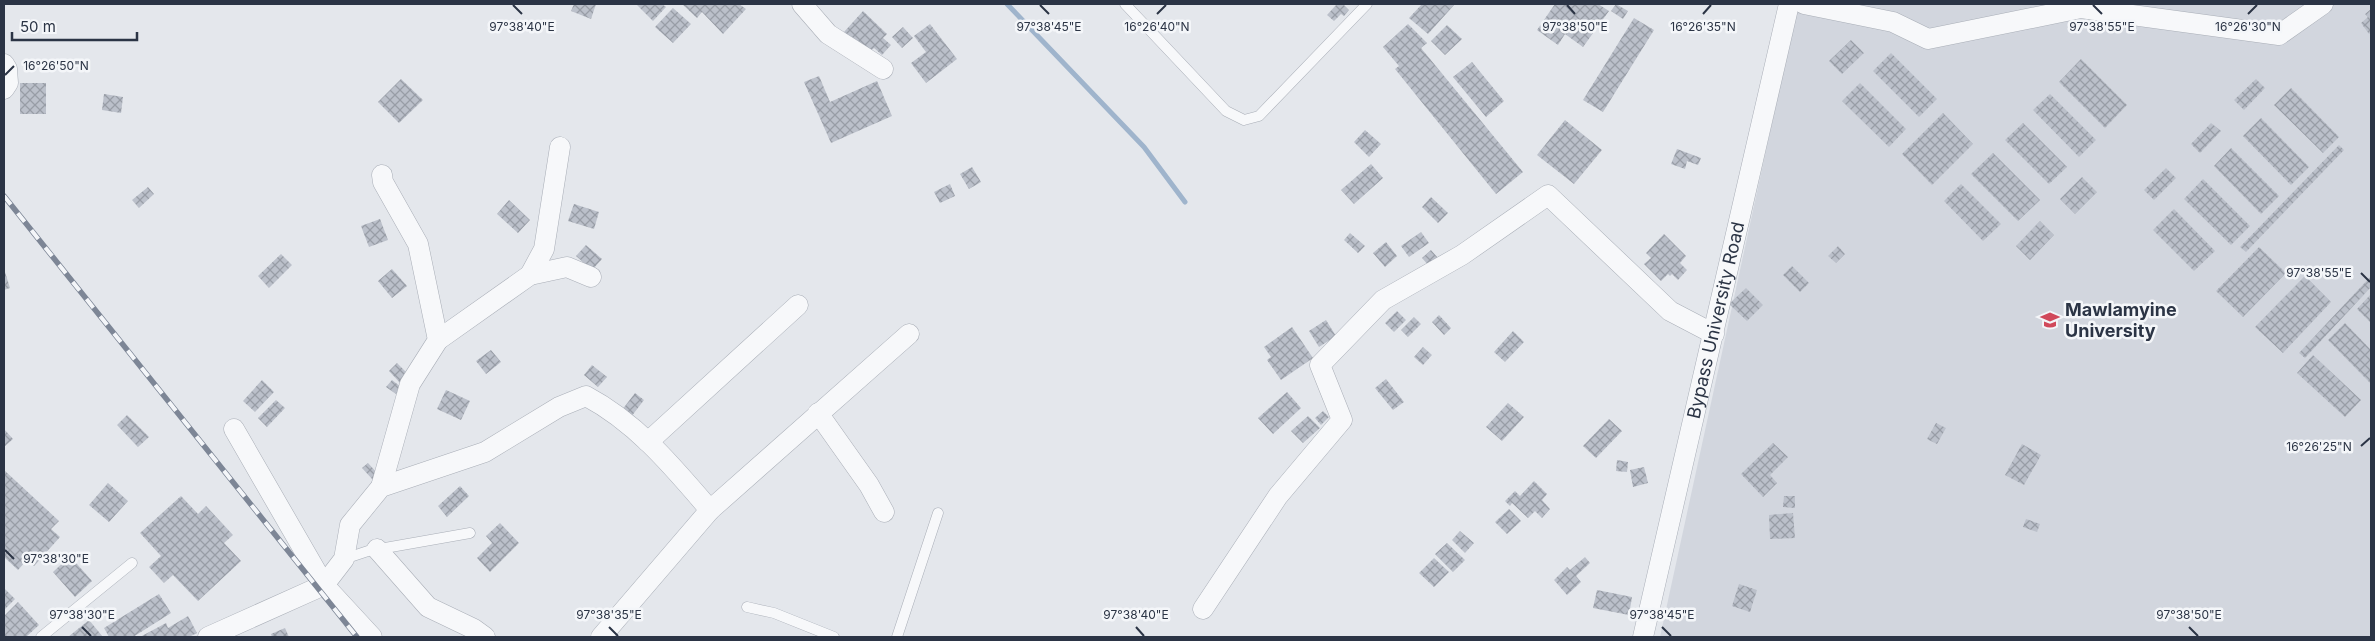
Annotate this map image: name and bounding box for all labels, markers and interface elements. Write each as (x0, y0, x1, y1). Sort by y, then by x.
scale bar (12, 10, 138, 42)
text: 50 m (20, 17, 56, 36)
text: 97°38'40"E (489, 19, 555, 34)
text: 97°38'45"E (1017, 19, 1082, 34)
text: 16°26'40"N (1124, 19, 1190, 34)
text: 97°38'50"E (1542, 19, 1608, 34)
text: 16°26'35"N (1670, 19, 1736, 34)
text: 97°38'55"E (2069, 19, 2135, 34)
text: 16°26'30"N (2215, 19, 2281, 34)
text: 16°26'50"N (23, 58, 89, 73)
street label: Bypass University Road (1683, 220, 1748, 421)
text: 97°38'55"E (2286, 265, 2352, 280)
place label: Mawlamyine University (2065, 299, 2177, 341)
school or university icon: Mawlamyine University (2039, 309, 2061, 331)
text: 16°26'25"N (2286, 439, 2352, 454)
text: 97°38'30"E (23, 551, 89, 566)
text: 97°38'30"E (49, 607, 115, 622)
text: 97°38'35"E (576, 607, 642, 622)
text: 97°38'40"E (1103, 607, 1169, 622)
text: 97°38'45"E (1630, 607, 1695, 622)
text: 97°38'50"E (2156, 607, 2222, 622)

